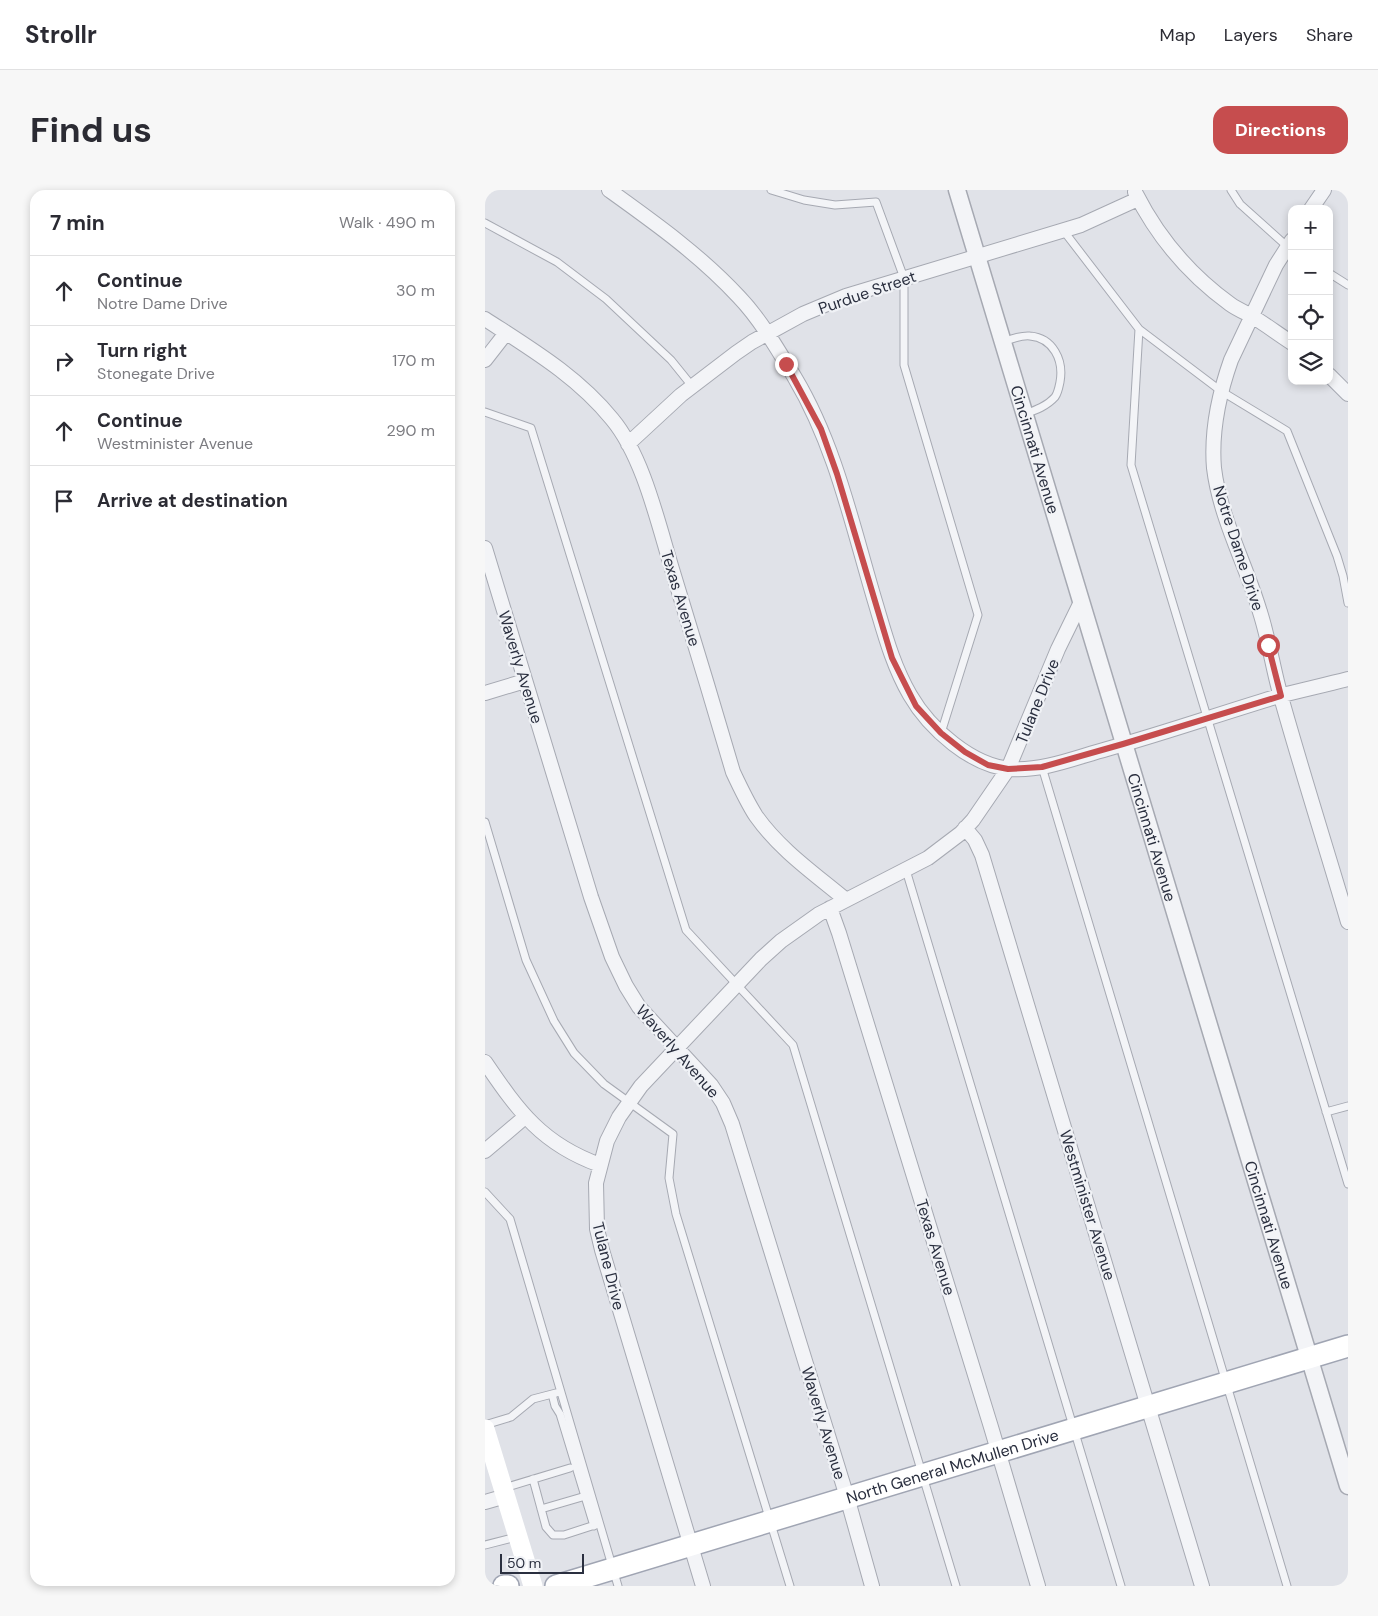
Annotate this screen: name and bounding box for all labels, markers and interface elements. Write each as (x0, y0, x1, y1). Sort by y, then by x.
text: Strollr (25, 19, 97, 50)
text: Map (1160, 23, 1196, 47)
text: Layers (1224, 23, 1278, 47)
text: Share (1306, 23, 1353, 47)
button: Directions (1213, 106, 1348, 154)
text: Find us (30, 107, 152, 153)
map controls (1288, 205, 1333, 385)
button: + (1288, 205, 1333, 250)
text: 7 min (50, 209, 105, 237)
text: Walk · 490 m (339, 212, 435, 233)
button: − (1288, 250, 1333, 295)
street label: Purdue Street (816, 266, 919, 319)
text: Continue (97, 268, 183, 293)
icon: ahead (50, 277, 78, 305)
text: 30 m (396, 280, 435, 301)
text: Notre Dame Drive (97, 293, 228, 314)
button: locate (1288, 295, 1333, 340)
text: Turn right (97, 338, 187, 363)
button: layers (1288, 340, 1333, 385)
icon: right (50, 347, 78, 375)
text: 170 m (392, 350, 435, 371)
route end (775, 353, 798, 376)
text: Stonegate Drive (97, 363, 215, 384)
street label: Cincinnati Avenue (1006, 383, 1064, 516)
text: Continue (97, 408, 183, 433)
icon: ahead (50, 417, 78, 445)
text: 290 m (386, 420, 435, 441)
text: Westminister Avenue (97, 433, 253, 454)
street label: Notre Dame Drive (1208, 483, 1269, 614)
icon: arrive (50, 487, 78, 515)
text: Arrive at destination (97, 488, 288, 513)
street label: Texas Avenue (656, 547, 705, 649)
street label: Waverly Avenue (493, 608, 548, 726)
route start (1257, 634, 1280, 657)
street label: Tulane Drive (1011, 656, 1064, 747)
street label: Cincinnati Avenue (1122, 771, 1181, 904)
street label: Waverly Avenue (631, 1000, 724, 1102)
street label: Westminister Avenue (1055, 1127, 1120, 1283)
street label: Cincinnati Avenue (1239, 1158, 1298, 1292)
street label: Texas Avenue (911, 1196, 960, 1298)
street label: Tulane Drive (587, 1220, 630, 1312)
street label: Waverly Avenue (796, 1364, 851, 1482)
street label: North General McMullen Drive (843, 1424, 1061, 1509)
scale bar (500, 1551, 584, 1574)
text: 50 m (507, 1554, 541, 1572)

